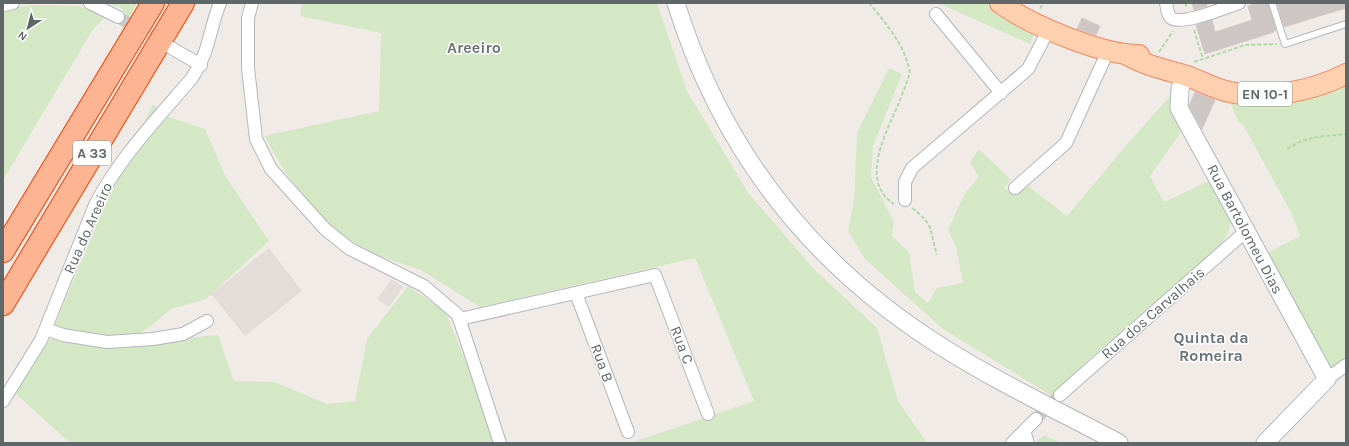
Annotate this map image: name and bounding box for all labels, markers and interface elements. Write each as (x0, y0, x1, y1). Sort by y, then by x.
north arrow (8, 8, 48, 48)
text: N (15, 28, 29, 43)
district label: Areeiro (447, 38, 501, 57)
road number: EN 10-1 (1238, 82, 1292, 106)
road number: A 33 (73, 141, 111, 165)
street label: Rua Bartolomeu Dias (1203, 161, 1287, 297)
street label: Rua do Areeiro (60, 179, 116, 277)
street label: Rua dos Carvalhais (1098, 263, 1208, 363)
street label: Rua C (667, 323, 697, 367)
district label: Quinta da Romeira (1173, 328, 1249, 365)
street label: Rua B (587, 341, 617, 385)

